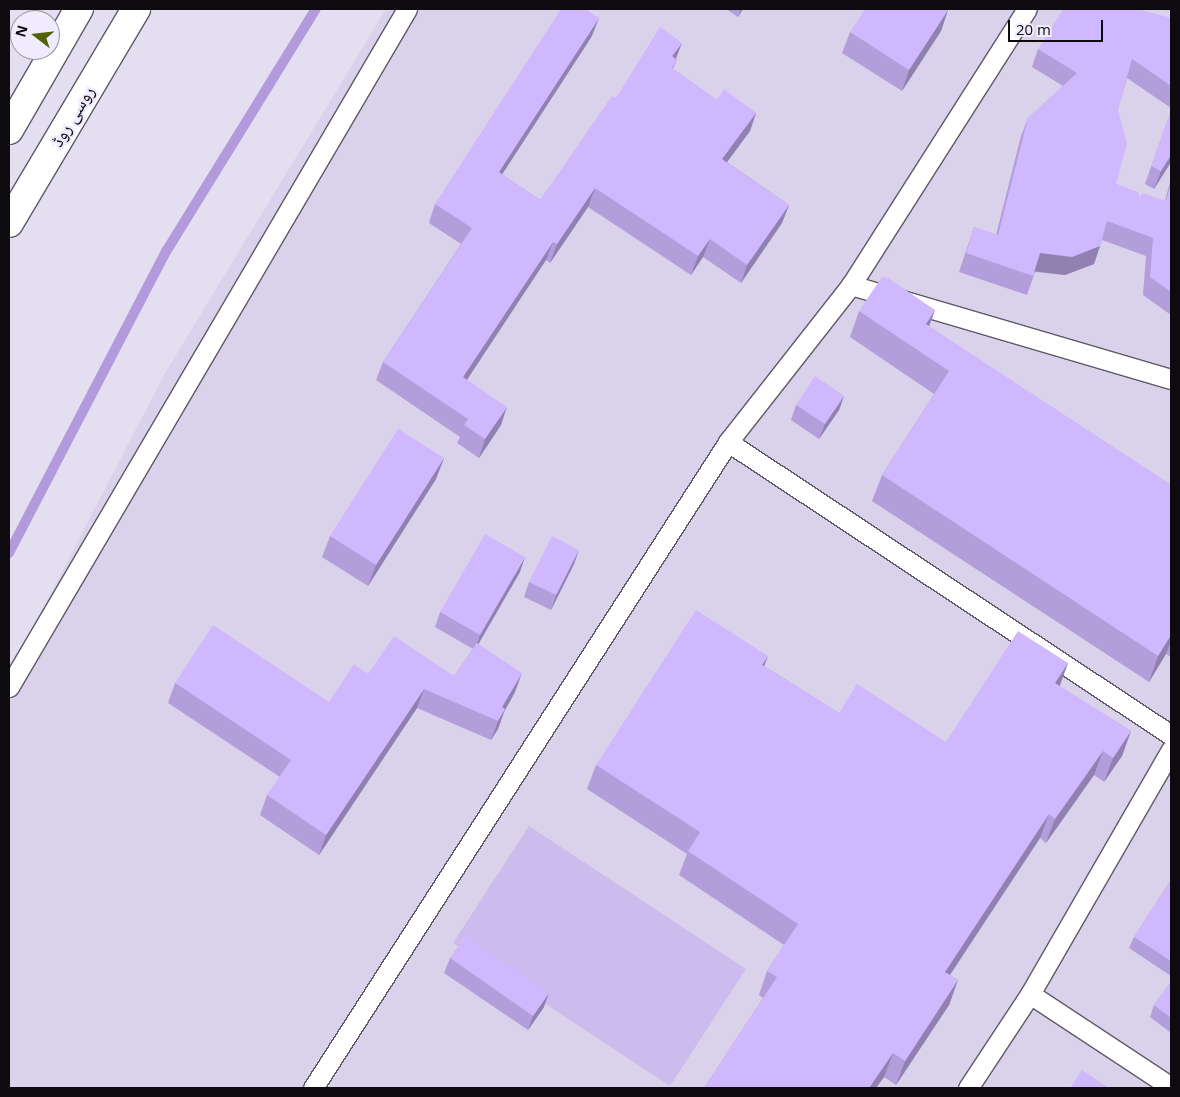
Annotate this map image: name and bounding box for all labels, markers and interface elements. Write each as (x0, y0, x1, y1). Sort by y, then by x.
north arrow (10, 10, 60, 60)
scale bar (1010, 10, 1105, 42)
text: 20 m (1016, 19, 1051, 39)
text: N (10, 23, 32, 39)
street label: روسی روڈ (45, 82, 99, 150)

